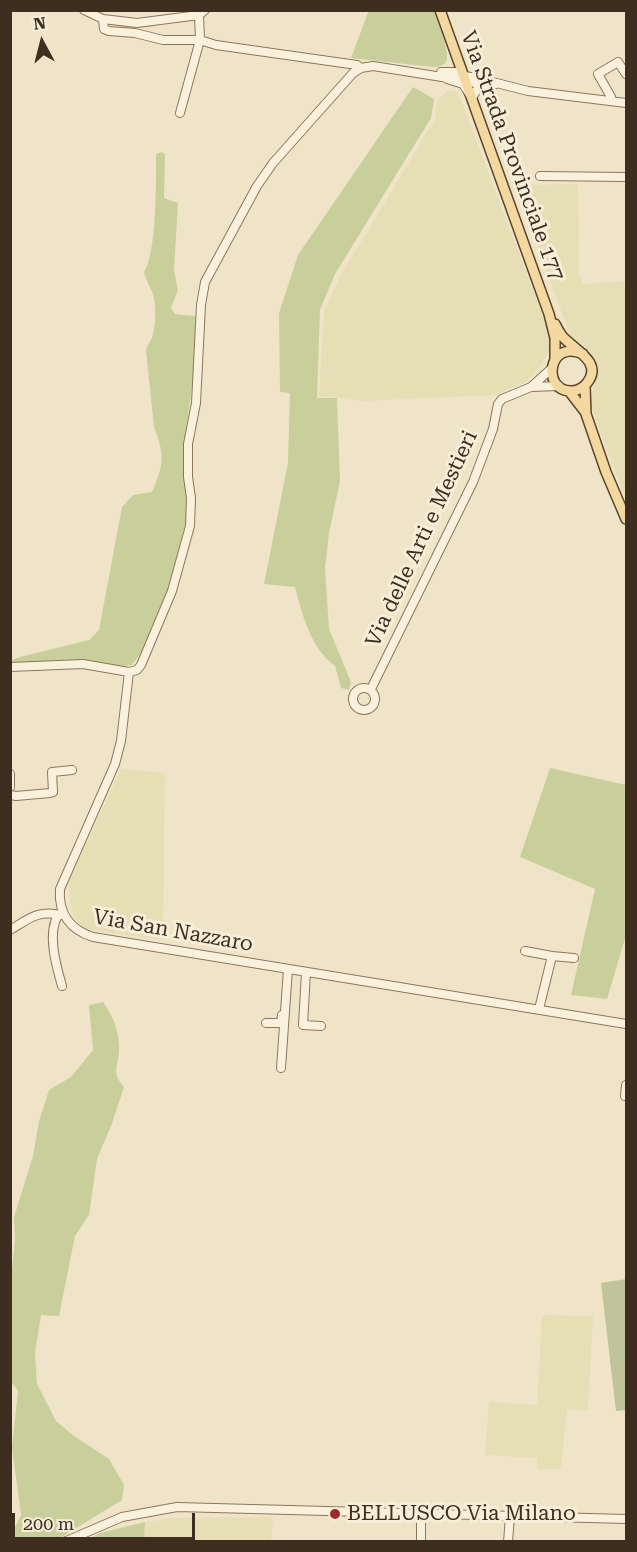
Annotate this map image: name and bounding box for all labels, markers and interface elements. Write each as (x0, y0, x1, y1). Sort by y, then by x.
north arrow (12, 12, 72, 72)
text: N (32, 13, 47, 34)
street label: Via Strada Provinciale 177 (455, 28, 569, 284)
street label: Via delle Arti e Mestieri (361, 427, 483, 651)
street label: Via San Nazzaro (91, 905, 255, 957)
scale bar (15, 1501, 198, 1539)
place label: BELLUSCO Via Milano (347, 1501, 576, 1527)
marker: BELLUSCO Via Milano (328, 1507, 342, 1521)
text: 200 m (23, 1513, 74, 1534)

